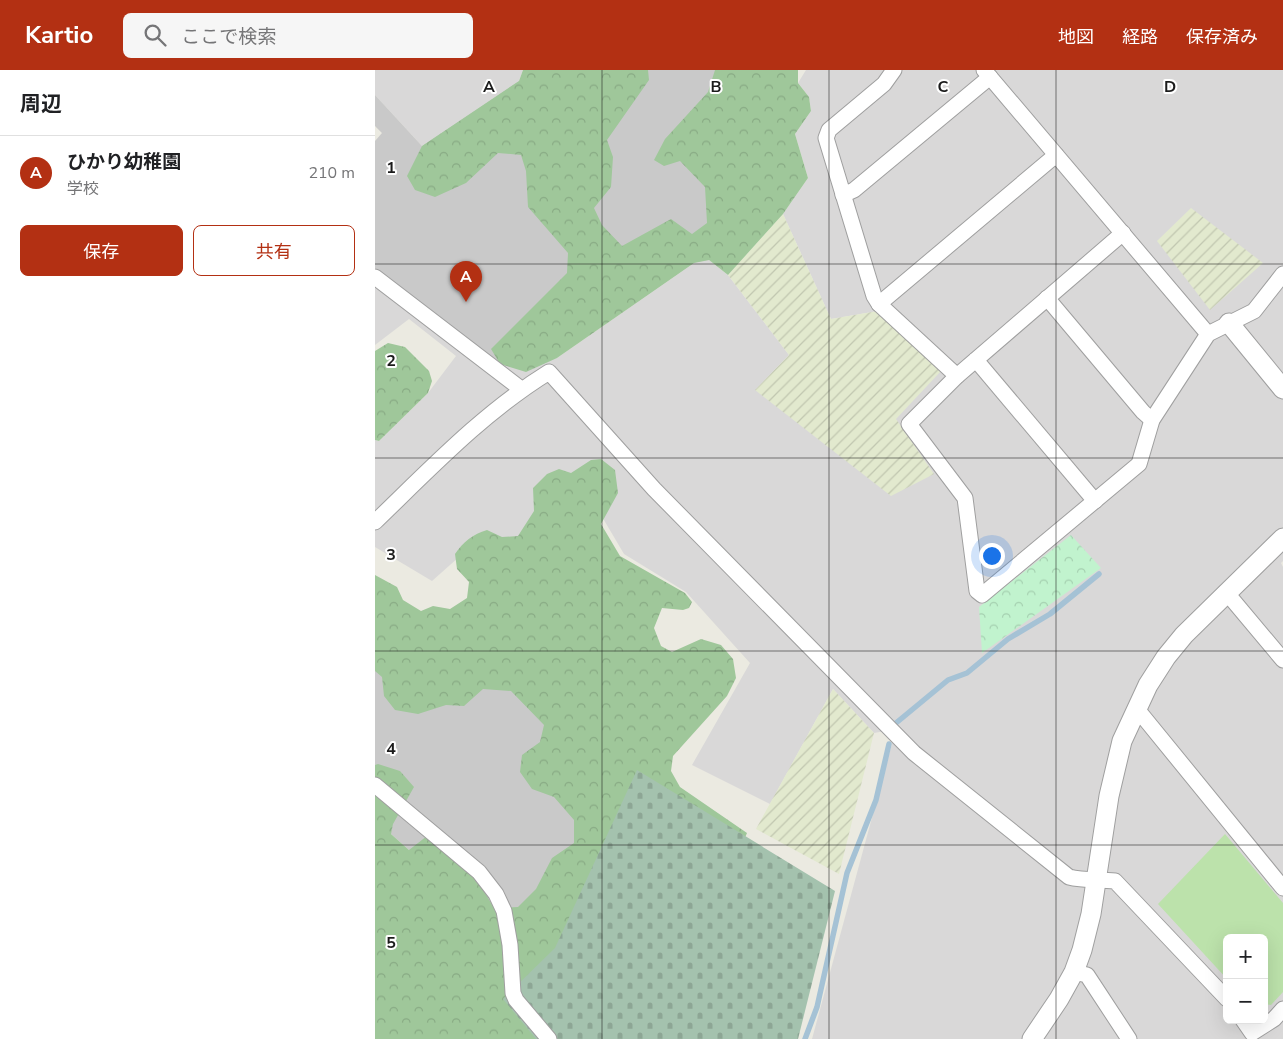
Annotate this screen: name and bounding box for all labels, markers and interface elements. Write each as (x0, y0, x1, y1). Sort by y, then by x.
search box (123, 13, 473, 58)
text: Kartio (25, 19, 93, 51)
icon: search (141, 21, 169, 49)
text: ここで検索 (181, 24, 276, 50)
text: 地図 (1058, 25, 1094, 49)
text: 経路 (1122, 25, 1158, 49)
text: 保存済み (1186, 25, 1258, 49)
text: A (483, 76, 495, 98)
text: B (710, 76, 722, 98)
text: C (938, 76, 949, 98)
text: D (1164, 76, 1176, 98)
text: 周辺 (20, 90, 62, 118)
text: ひかり幼稚園 (67, 149, 181, 175)
text: 1 (386, 157, 396, 179)
text: A (30, 162, 42, 184)
text: 210 m (308, 162, 355, 184)
text: 学校 (67, 178, 99, 200)
button: 保存 (20, 225, 183, 276)
button: 共有 (193, 225, 355, 276)
pin: A (450, 261, 482, 302)
text: 2 (386, 350, 396, 372)
your location (979, 543, 1005, 569)
text: 3 (386, 544, 396, 566)
text: 4 (386, 738, 396, 760)
text: 5 (386, 932, 396, 954)
map controls (1223, 934, 1268, 1024)
button: + (1223, 934, 1268, 979)
button: − (1223, 979, 1268, 1024)

